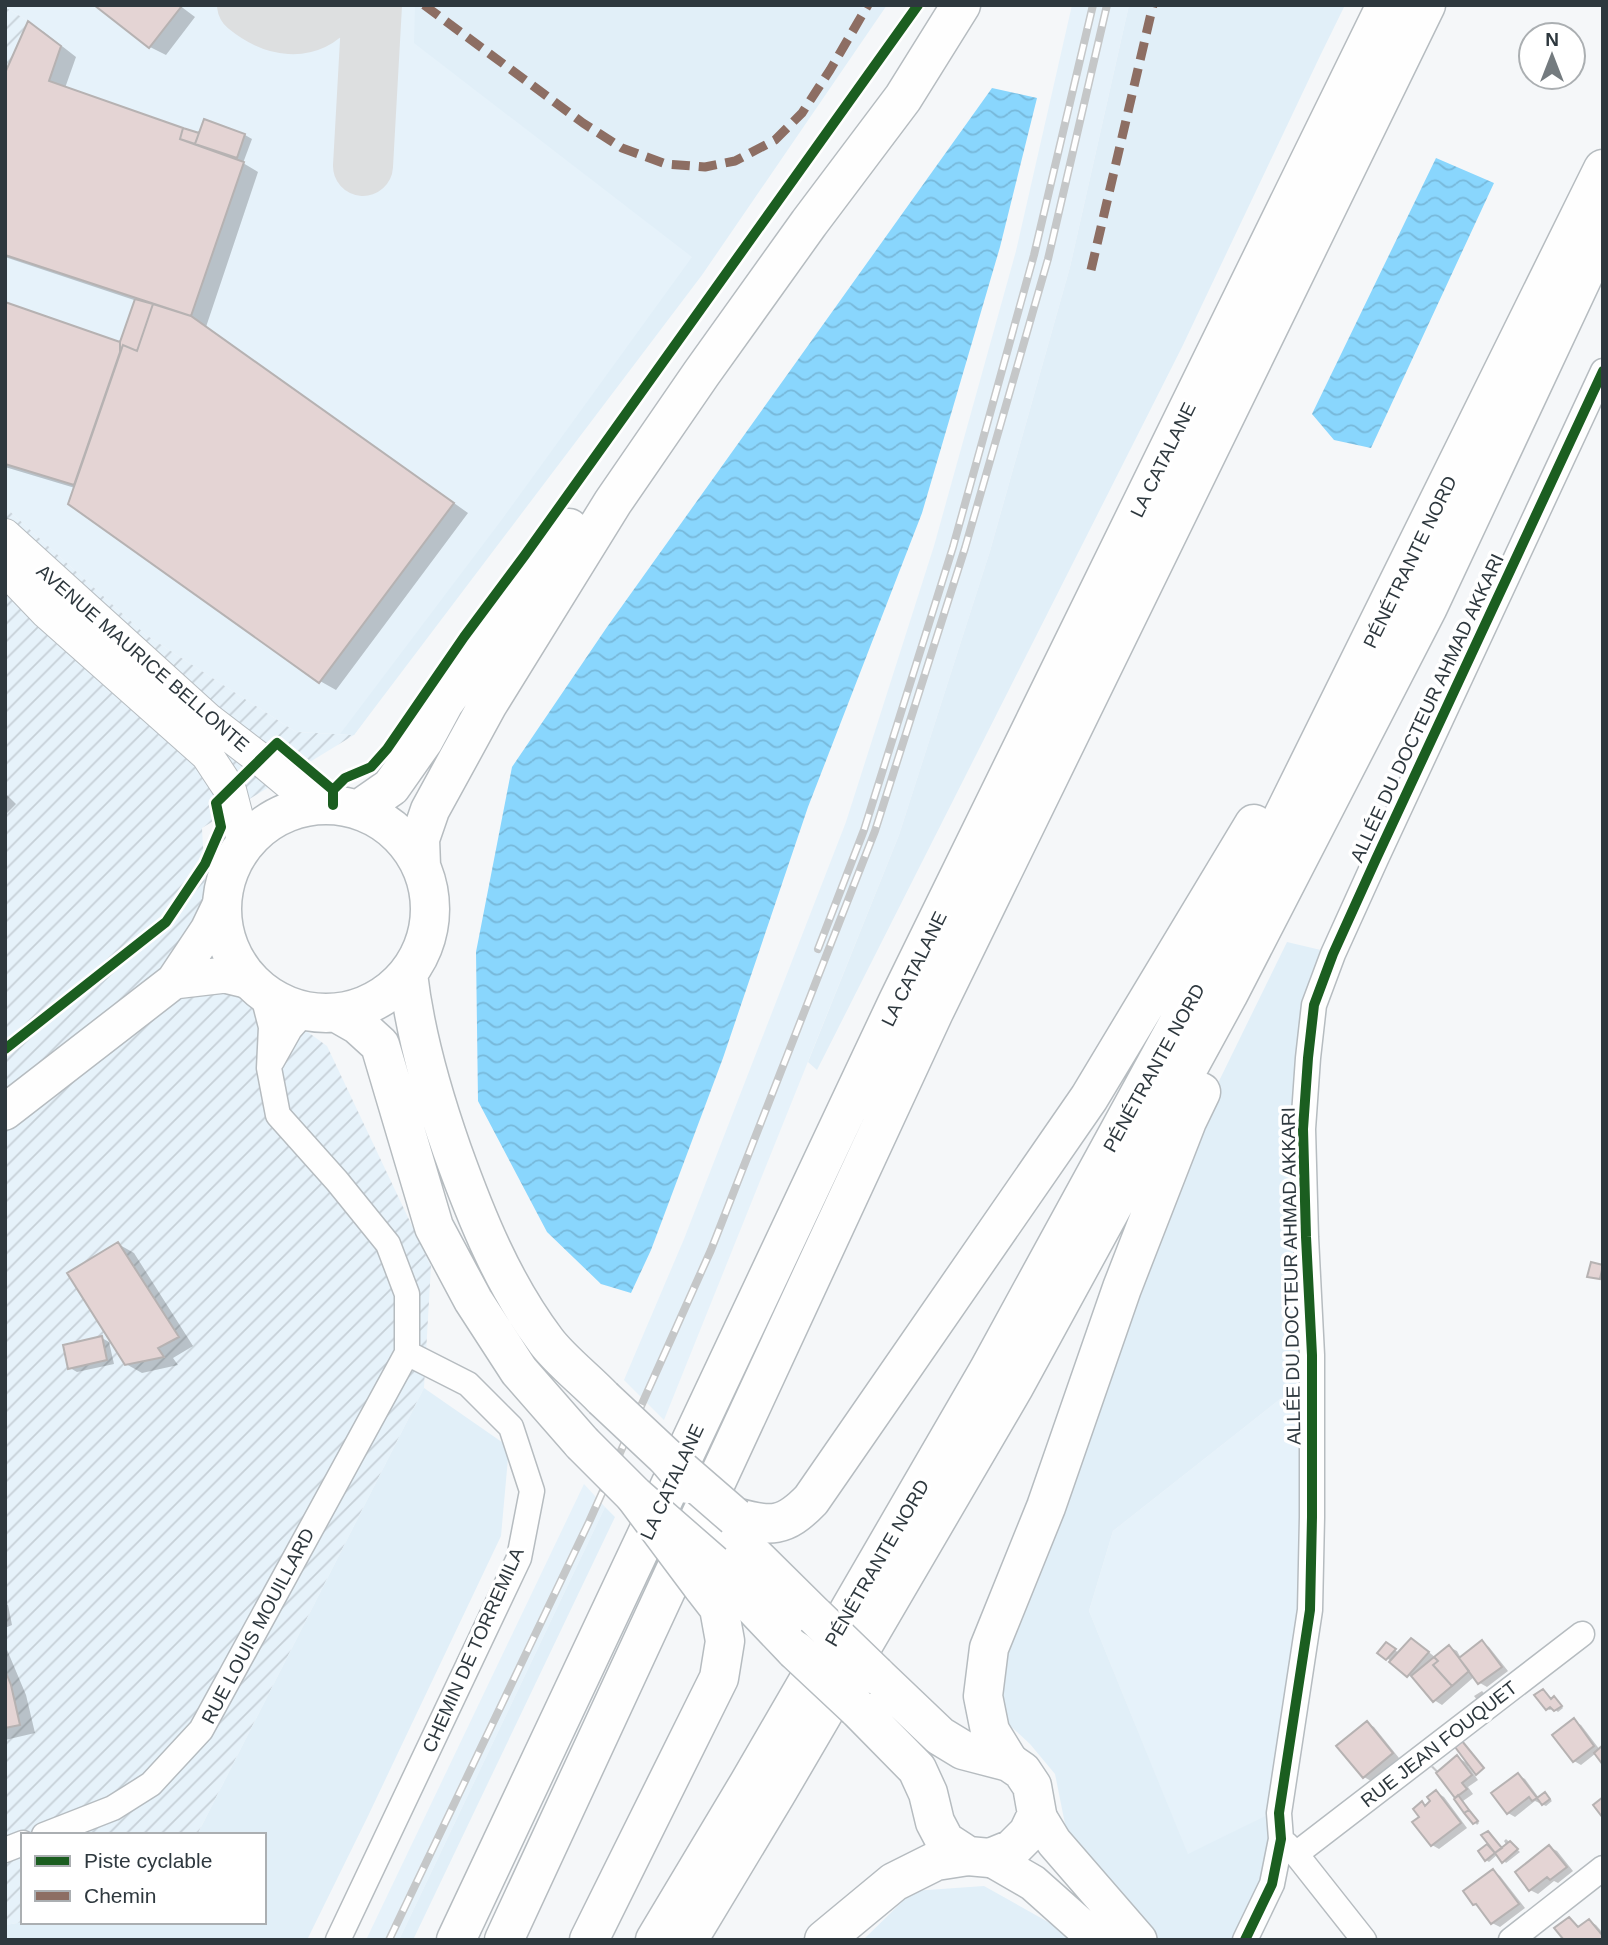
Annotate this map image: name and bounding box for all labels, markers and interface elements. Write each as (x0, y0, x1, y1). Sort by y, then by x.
north arrow (1517, 21, 1587, 91)
text: N (1545, 29, 1559, 50)
street label: LA CATALANE (1126, 399, 1200, 521)
street label: PÉNÉTRANTE NORD (1359, 472, 1461, 652)
street label: ALLÉE DU DOCTEUR AHMAD AKKARI (1346, 550, 1508, 866)
street label: AVENUE MAURICE BELLONTE (33, 560, 253, 756)
street label: LA CATALANE (877, 908, 951, 1030)
street label: PÉNÉTRANTE NORD (1099, 980, 1209, 1156)
street label: ALLÉE DU DOCTEUR AHMAD AKKARI (1278, 1107, 1304, 1445)
street label: LA CATALANE (636, 1421, 708, 1543)
street label: PÉNÉTRANTE NORD (821, 1476, 933, 1650)
street label: RUE LOUIS MOUILLARD (197, 1525, 319, 1727)
street label: CHEMIN DE TORREMILA (418, 1544, 528, 1756)
street label: RUE JEAN FOUQUET (1357, 1676, 1521, 1811)
legend (21, 1833, 266, 1924)
text: Piste cyclable (84, 1849, 212, 1872)
text: Chemin (84, 1884, 156, 1907)

